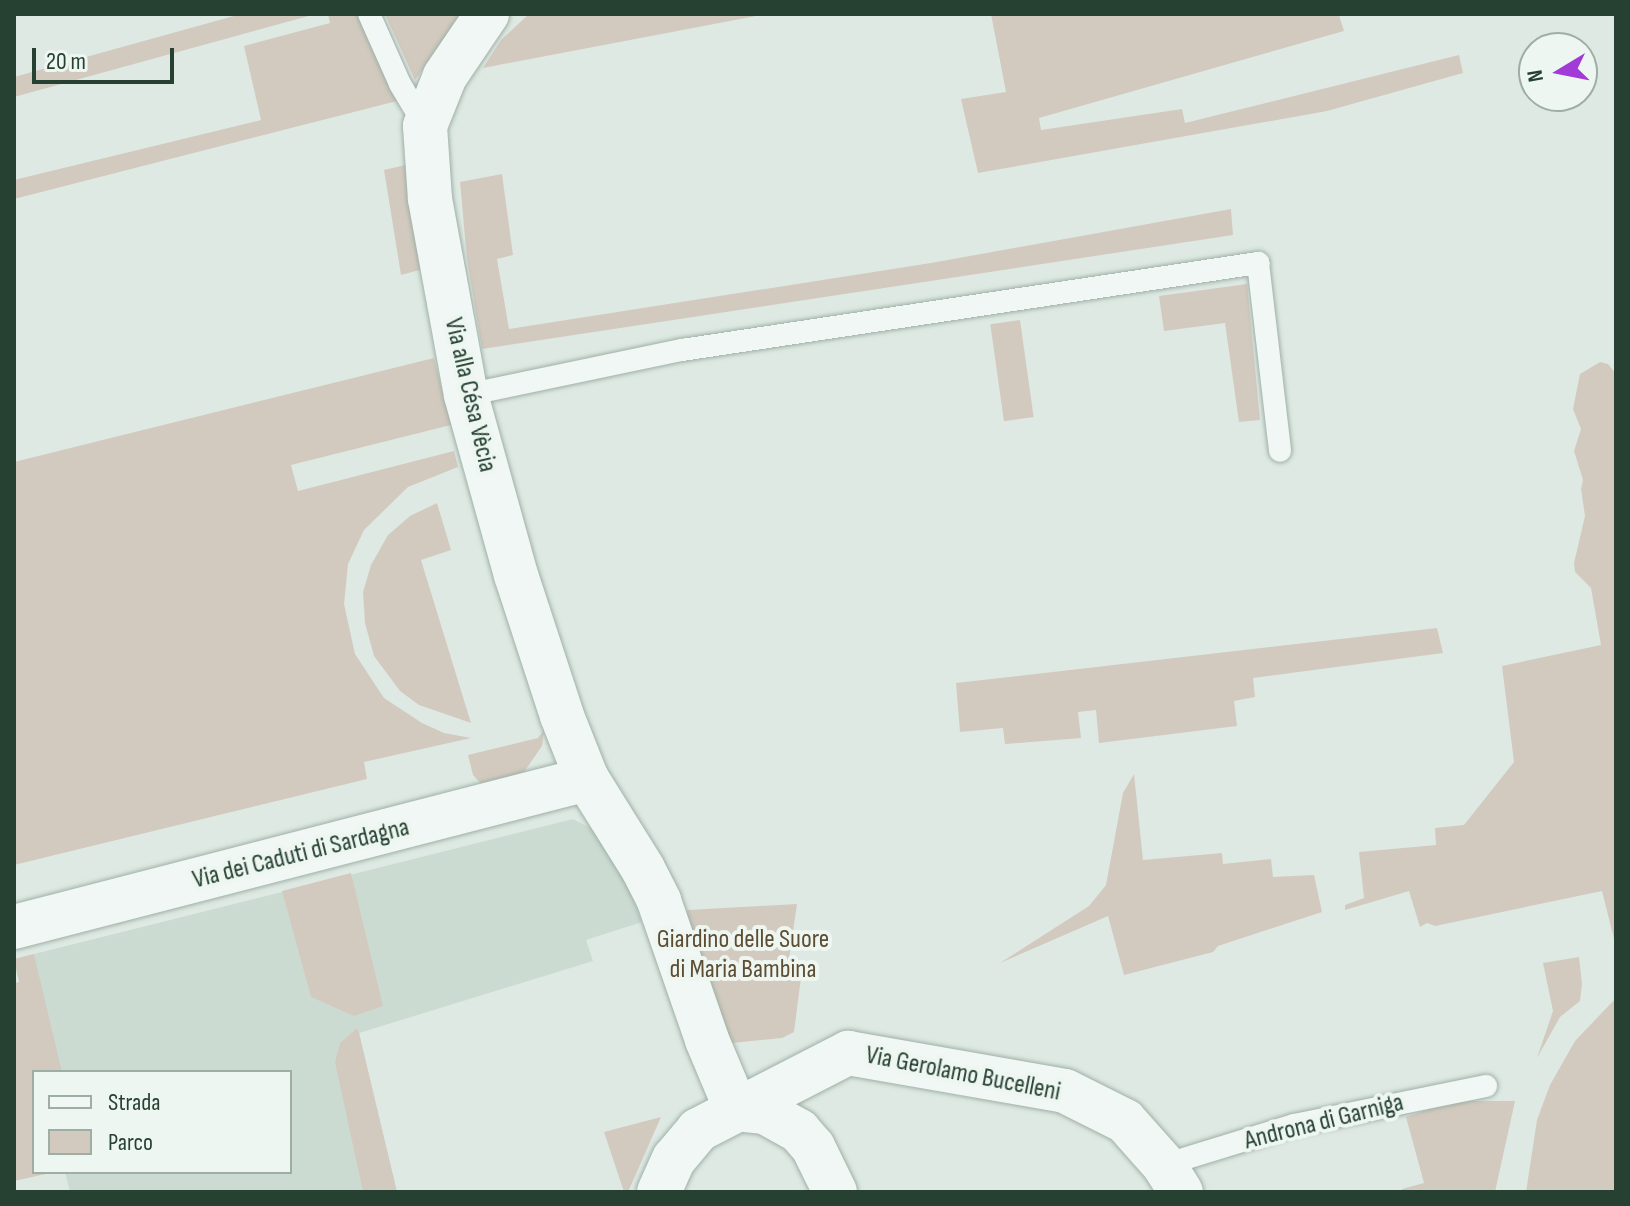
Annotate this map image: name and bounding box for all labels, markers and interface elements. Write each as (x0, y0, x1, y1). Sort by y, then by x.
scale bar (36, 32, 178, 82)
north arrow (1518, 32, 1598, 112)
text: 20 m (46, 47, 86, 76)
text: N (1522, 68, 1550, 84)
street label: Via alla Césa Vècia (437, 315, 503, 475)
street label: Via dei Caduti di Sardagna (189, 812, 413, 896)
park label: Giardino delle Suore di Maria Bambina (657, 924, 829, 986)
street label: Via Gerolamo Bucelleni (863, 1040, 1063, 1108)
legend (32, 1070, 292, 1174)
street label: Androna di Garniga (1241, 1087, 1407, 1157)
text: Strada (108, 1088, 161, 1117)
text: Parco (108, 1128, 153, 1157)

